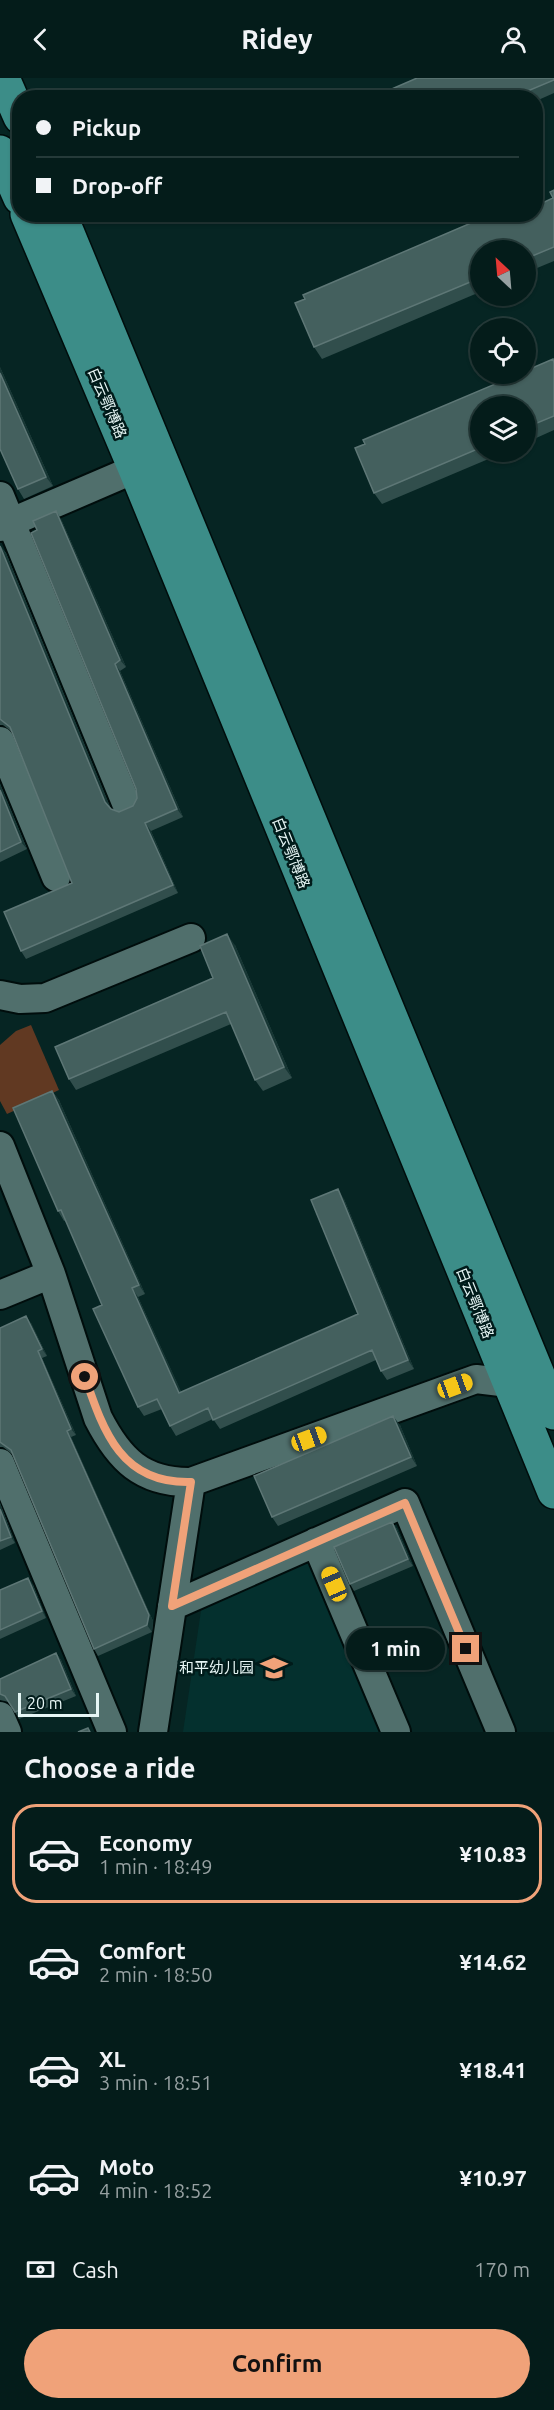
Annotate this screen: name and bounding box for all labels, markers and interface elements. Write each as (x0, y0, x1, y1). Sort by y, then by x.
icon: back (24, 23, 57, 56)
icon: person (497, 23, 530, 56)
text: Ridey (241, 24, 313, 54)
text: Pickup (72, 115, 141, 140)
text: Drop-off (72, 173, 162, 198)
north arrow (470, 240, 536, 306)
map controls (470, 240, 536, 462)
button: locate (470, 318, 536, 384)
street label: 白云鄂博路 (85, 365, 130, 441)
button: layers (470, 396, 536, 462)
street label: 白云鄂博路 (270, 815, 313, 891)
street label: 白云鄂博路 (454, 1265, 497, 1341)
route start (71, 1363, 98, 1390)
car (435, 1371, 475, 1401)
car (289, 1424, 329, 1454)
car (319, 1564, 349, 1604)
callout: 1 min (346, 1628, 445, 1670)
route end (452, 1635, 479, 1662)
text: 1 min (370, 1637, 421, 1660)
school or university icon: 和平幼儿园 (259, 1653, 289, 1683)
place label: 和平幼儿园 (179, 1659, 254, 1676)
scale bar (18, 1690, 99, 1718)
text: 20 m (27, 1694, 63, 1712)
text: Choose a ride (24, 1753, 196, 1783)
icon: car (27, 1827, 81, 1881)
text: Economy (99, 1830, 192, 1855)
text: ¥10.83 (460, 1841, 527, 1866)
text: 1 min · 18:49 (99, 1855, 213, 1878)
icon: car (27, 1935, 81, 1989)
text: Comfort (99, 1938, 186, 1963)
text: ¥14.62 (460, 1949, 527, 1974)
text: 2 min · 18:50 (99, 1963, 213, 1986)
icon: car (27, 2043, 81, 2097)
text: XL (99, 2046, 126, 2071)
text: ¥18.41 (460, 2057, 527, 2082)
text: 3 min · 18:51 (99, 2071, 213, 2094)
icon: car (27, 2151, 81, 2205)
text: Moto (99, 2154, 154, 2179)
text: ¥10.97 (460, 2165, 527, 2190)
text: 4 min · 18:52 (99, 2179, 213, 2202)
icon: cash (24, 2253, 57, 2286)
text: Cash (72, 2257, 119, 2282)
text: 170 m (474, 2258, 530, 2281)
button: Confirm (24, 2329, 530, 2398)

